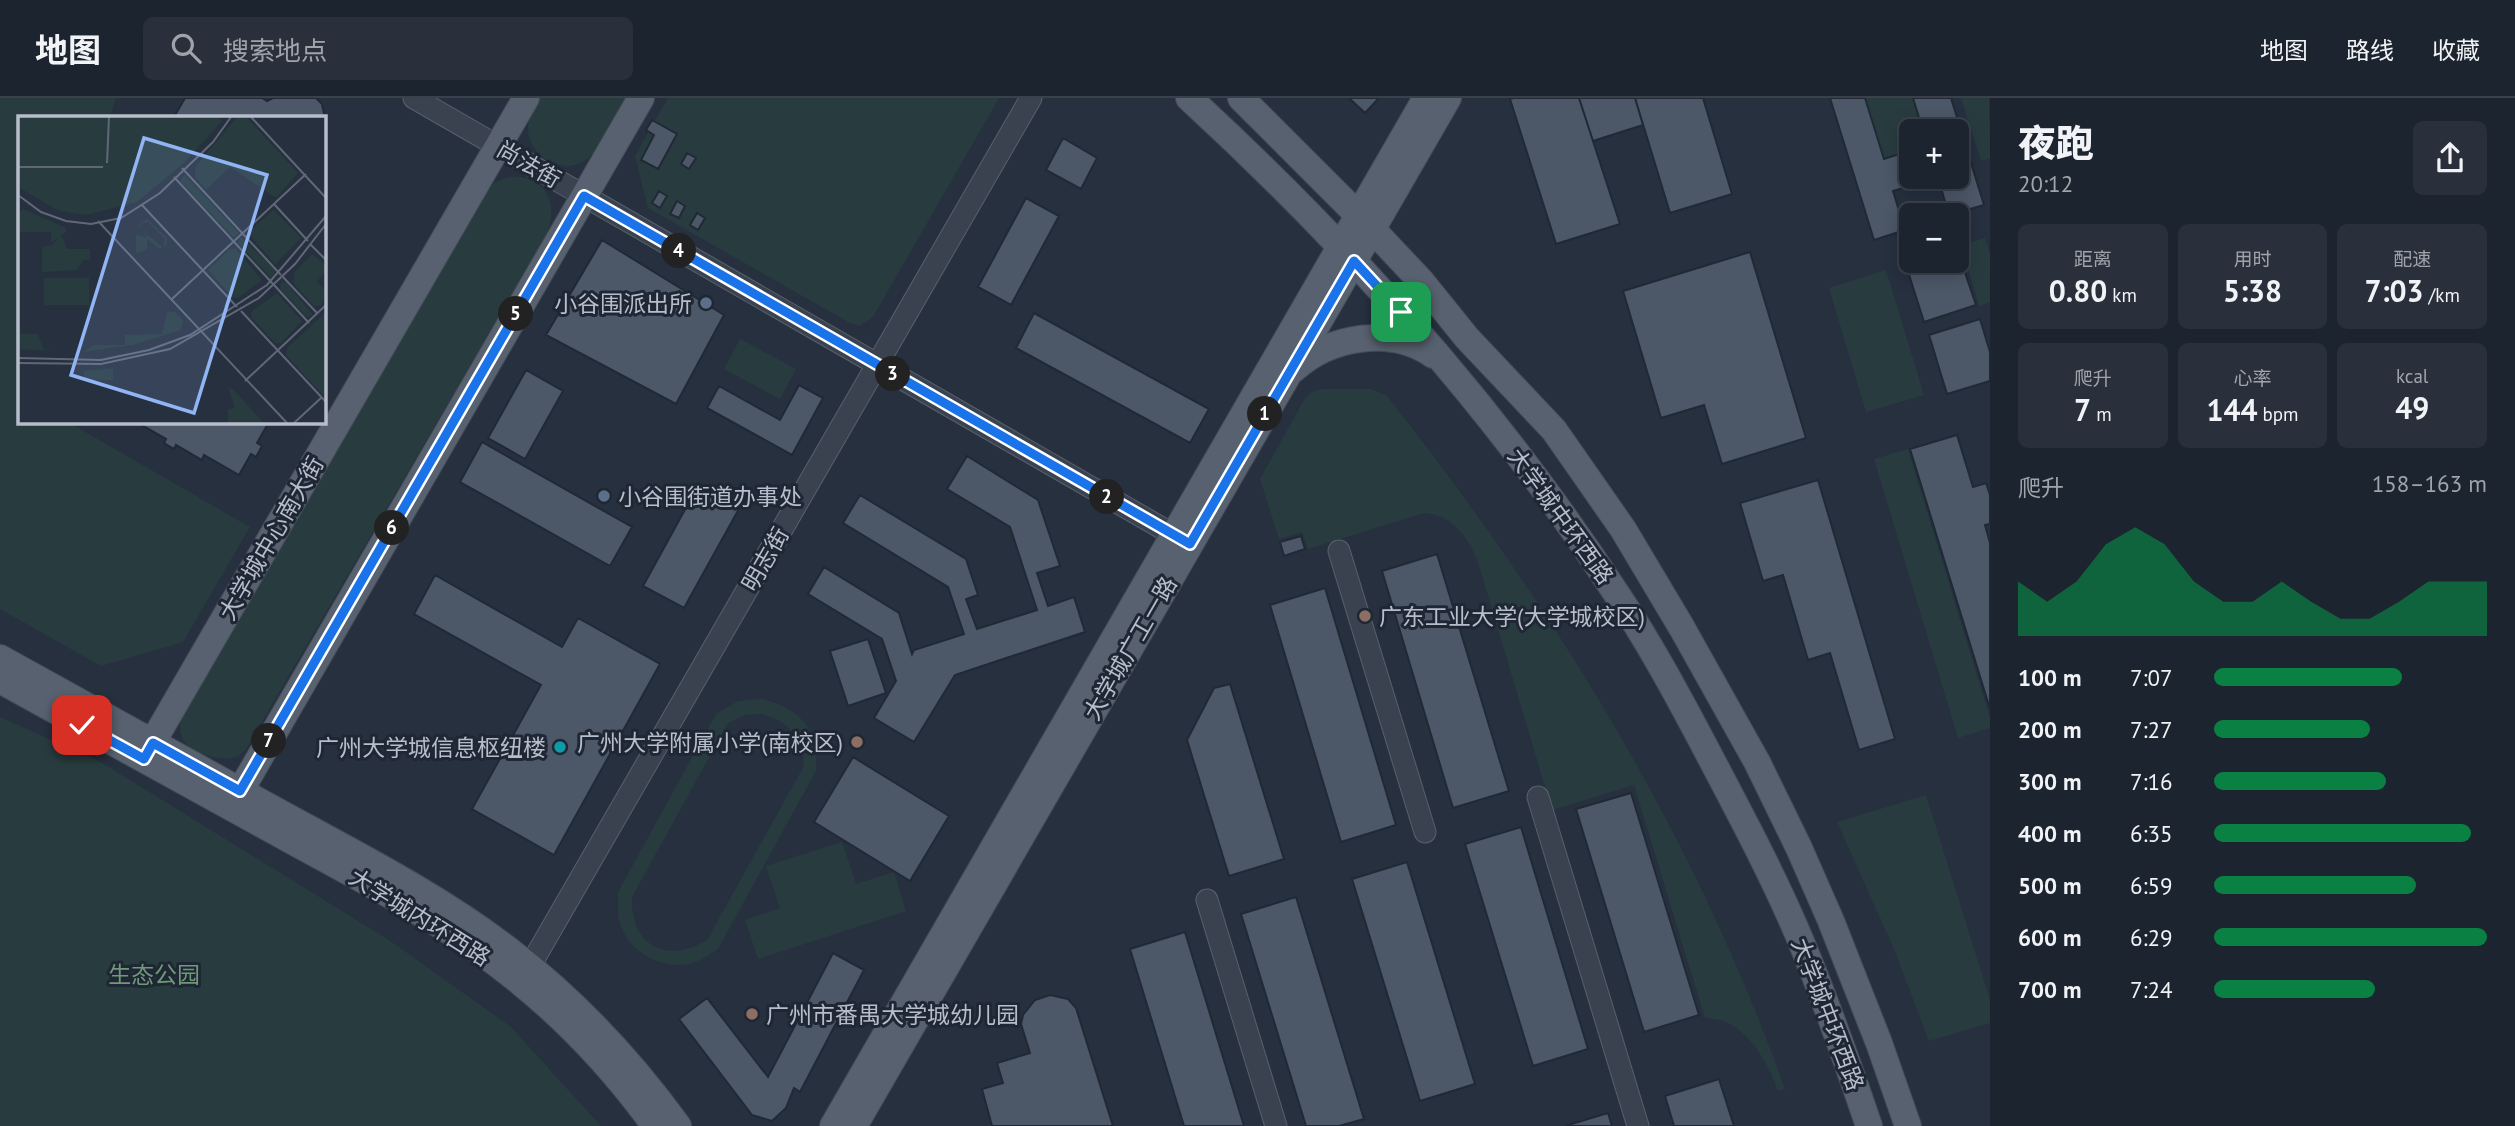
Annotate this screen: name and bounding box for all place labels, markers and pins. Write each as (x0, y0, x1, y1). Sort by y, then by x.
pin: 4 (662, 234, 696, 268)
pin (1371, 282, 1431, 342)
place label: 小谷围派出所 (554, 289, 692, 318)
marker: 小谷围派出所 (698, 295, 714, 311)
pin: 5 (498, 296, 534, 332)
pin: 3 (876, 356, 910, 392)
pin: 1 (1248, 396, 1282, 432)
pin: 2 (1090, 480, 1124, 514)
place label: 小谷围街道办事处 (618, 482, 802, 511)
marker: 小谷围街道办事处 (596, 488, 612, 504)
pin: 6 (374, 510, 410, 546)
place label: 广东工业大学(大学城校区) (1379, 602, 1645, 631)
marker: 广东工业大学(大学城校区) (1357, 608, 1373, 624)
pin (52, 695, 112, 755)
pin: 7 (252, 724, 286, 758)
place label: 广州大学附属小学(南校区) (577, 728, 843, 757)
place label: 广州大学城信息枢纽楼 (316, 733, 546, 762)
marker: 广州大学附属小学(南校区) (849, 734, 865, 750)
marker: 广州大学城信息枢纽楼 (552, 739, 568, 755)
place label: 广州市番禺大学城幼儿园 (766, 1000, 1019, 1029)
marker: 广州市番禺大学城幼儿园 (744, 1006, 760, 1022)

